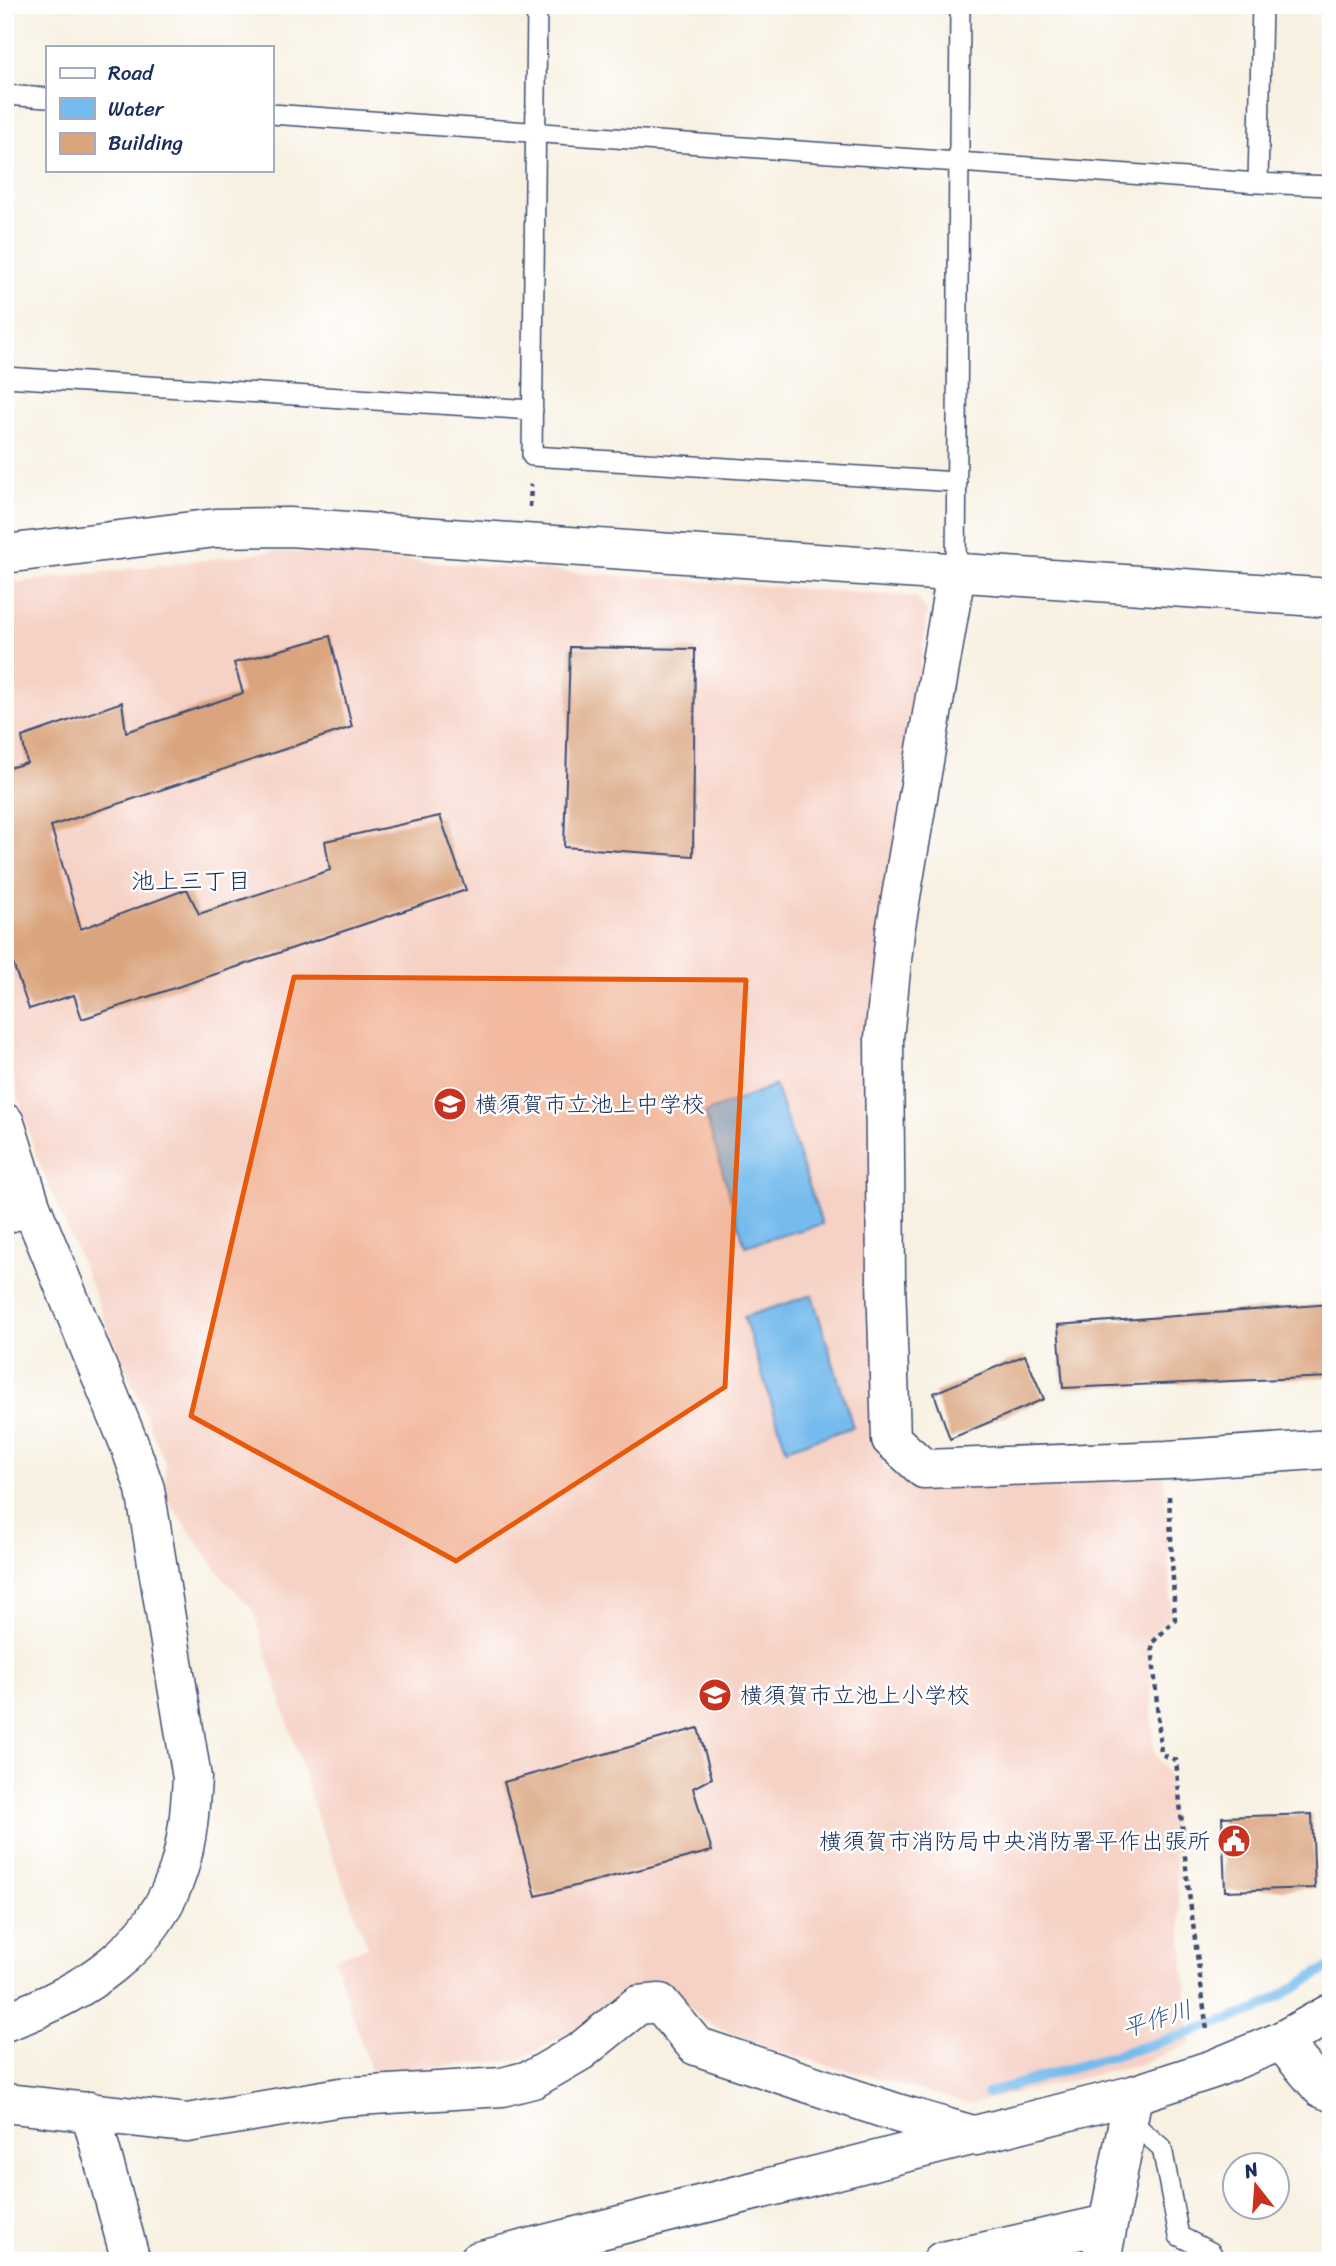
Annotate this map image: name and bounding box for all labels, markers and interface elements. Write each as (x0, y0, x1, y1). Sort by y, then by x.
legend (46, 46, 273, 172)
text: Road (108, 54, 155, 92)
text: Water (108, 90, 165, 128)
text: Building (108, 124, 184, 162)
district label: 池上三丁目 (131, 860, 251, 902)
place label: 横須賀市立池上中学校 (475, 1084, 705, 1125)
school or university icon: 横須賀市立池上中学校 (431, 1085, 469, 1123)
place label: 横須賀市立池上小学校 (740, 1675, 970, 1716)
school or university icon: 横須賀市立池上小学校 (696, 1676, 734, 1714)
place label: 横須賀市消防局中央消防署平作出張所 (819, 1821, 1210, 1862)
public building icon: 横須賀市消防局中央消防署平作出張所 (1215, 1822, 1253, 1860)
water label: 平作川 (1116, 1988, 1198, 2050)
north arrow (1220, 2150, 1290, 2220)
text: N (1239, 2152, 1263, 2188)

